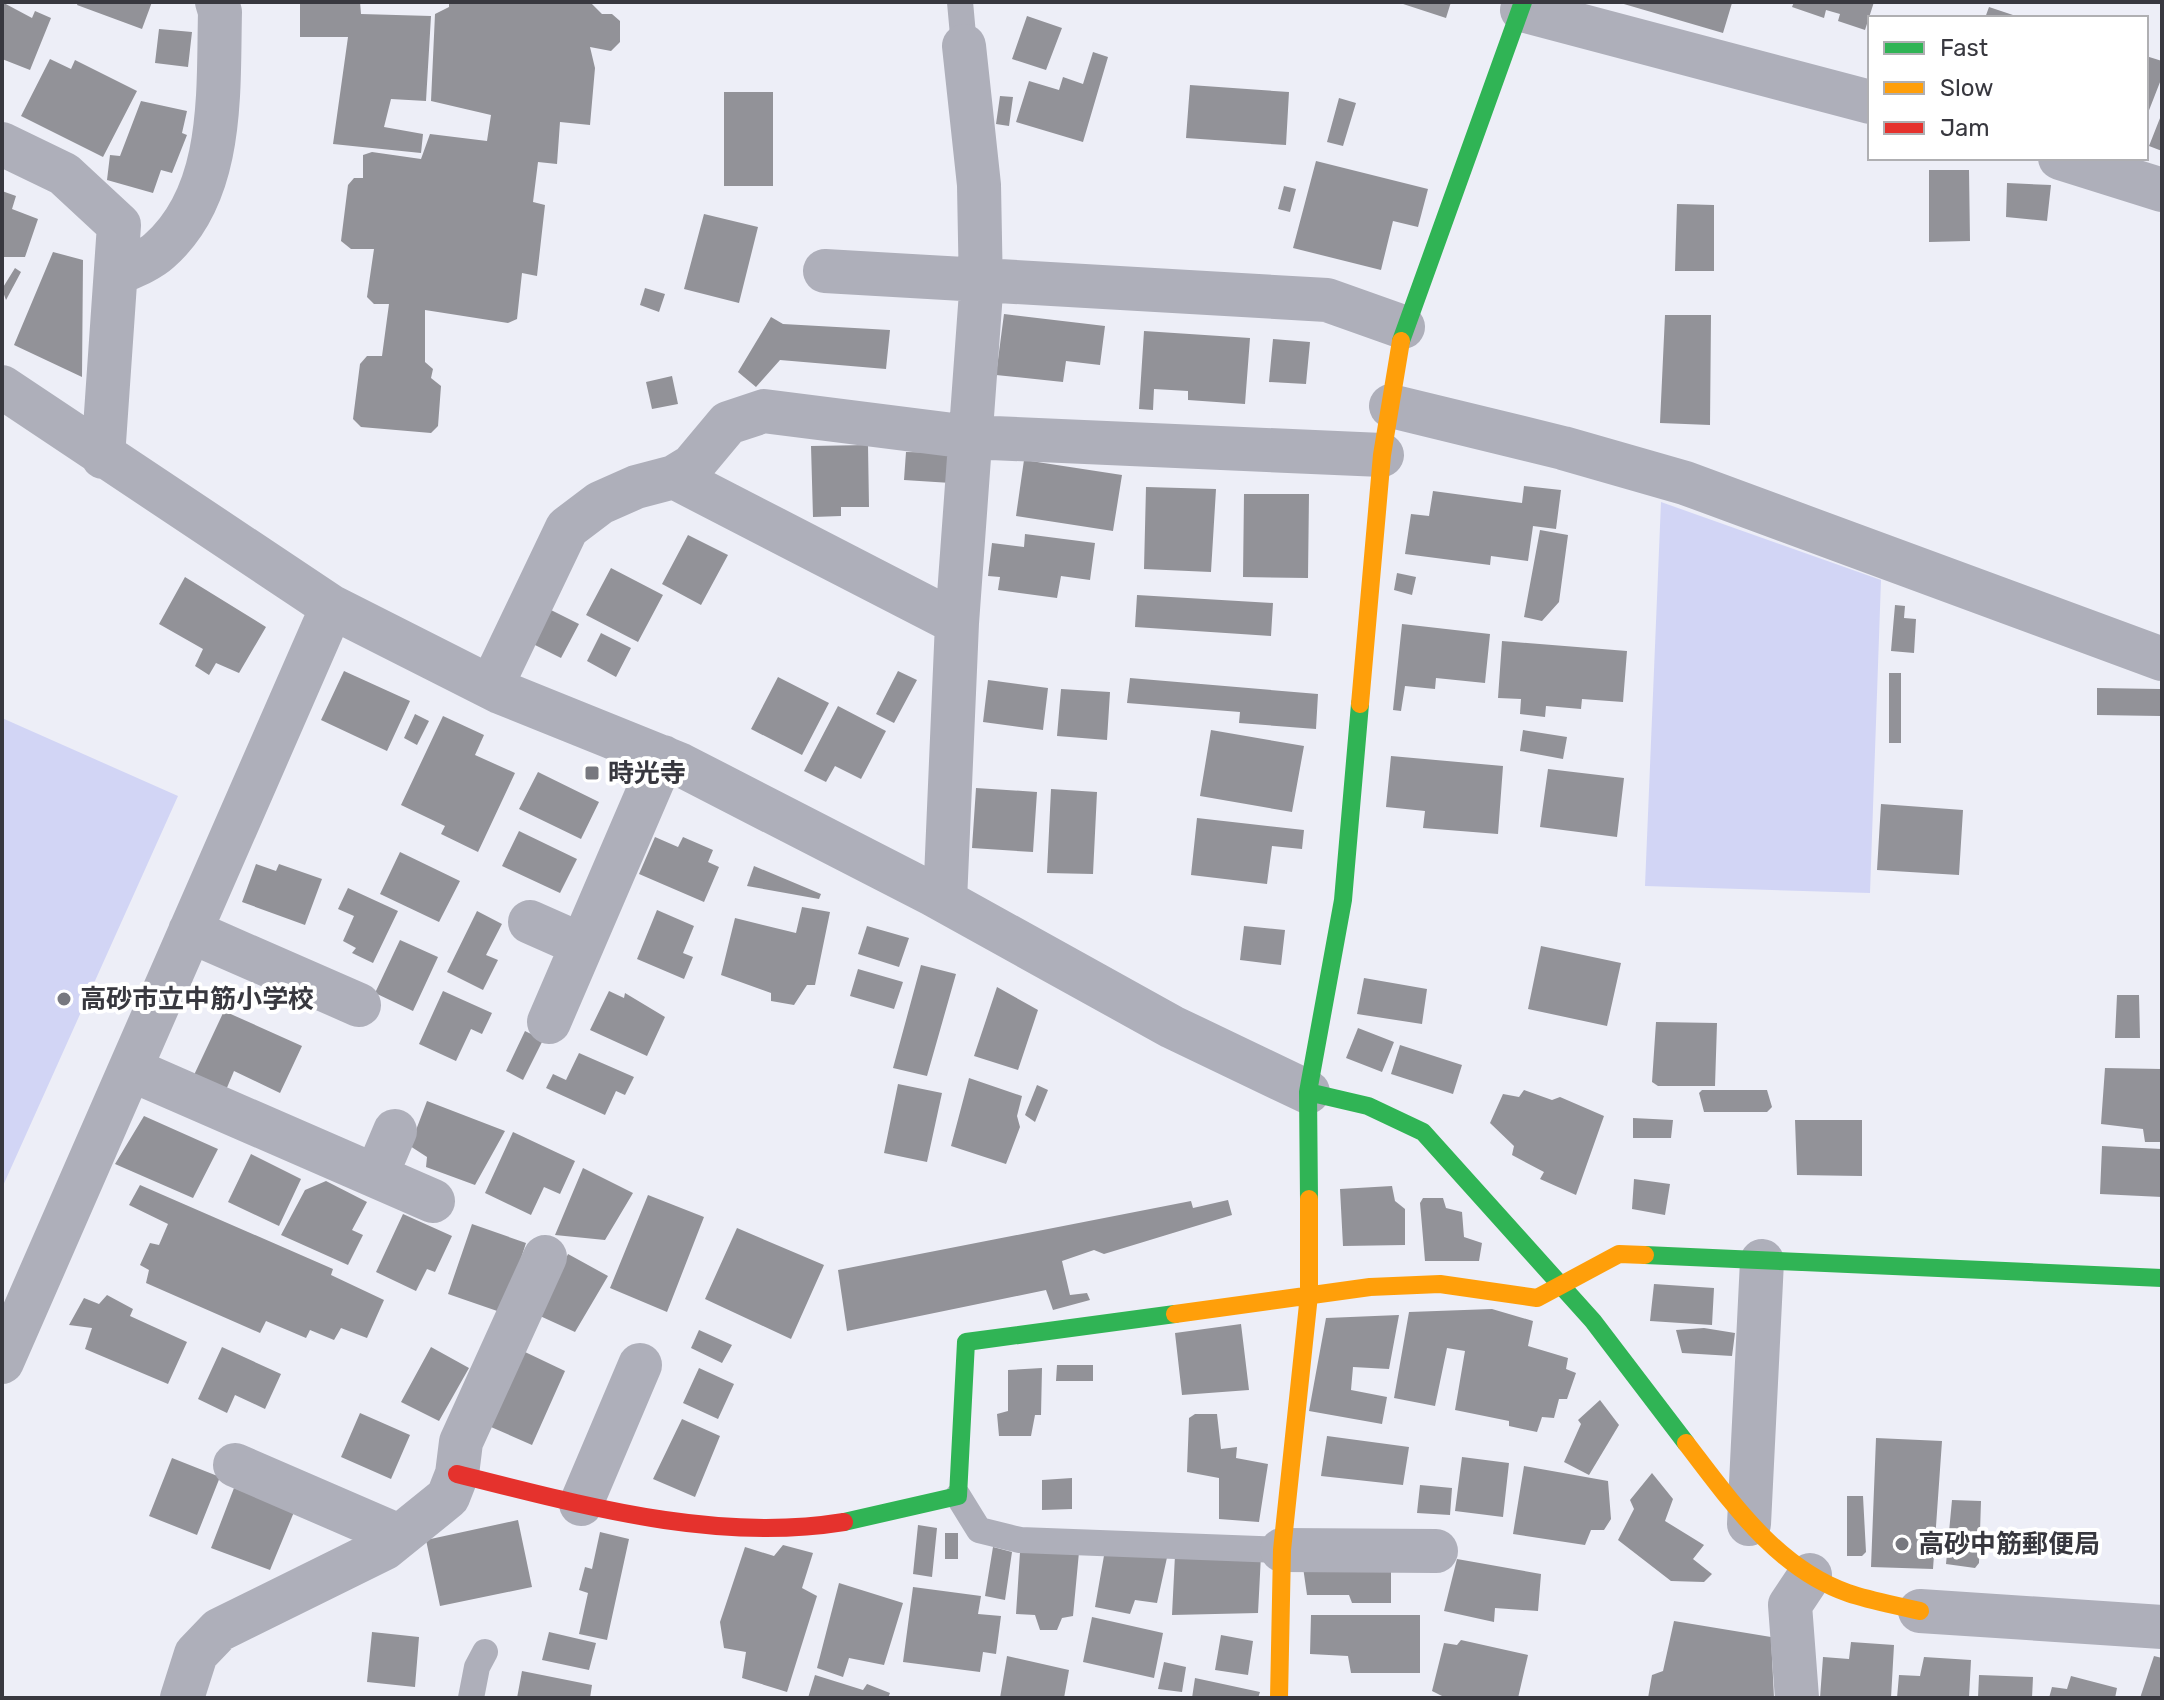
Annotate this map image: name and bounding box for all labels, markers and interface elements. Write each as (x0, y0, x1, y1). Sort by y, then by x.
legend (1868, 16, 2148, 160)
text: Fast (1940, 34, 1988, 62)
text: Slow (1940, 74, 1993, 102)
text: Jam (1940, 114, 1990, 142)
place label: 時光寺 (608, 758, 686, 789)
marker: 時光寺 (583, 764, 601, 782)
place label: 高砂市立中筋小学校 (80, 984, 314, 1015)
marker: 高砂市立中筋小学校 (55, 990, 73, 1008)
place label: 高砂中筋郵便局 (1918, 1529, 2100, 1560)
marker: 高砂中筋郵便局 (1893, 1535, 1911, 1553)

